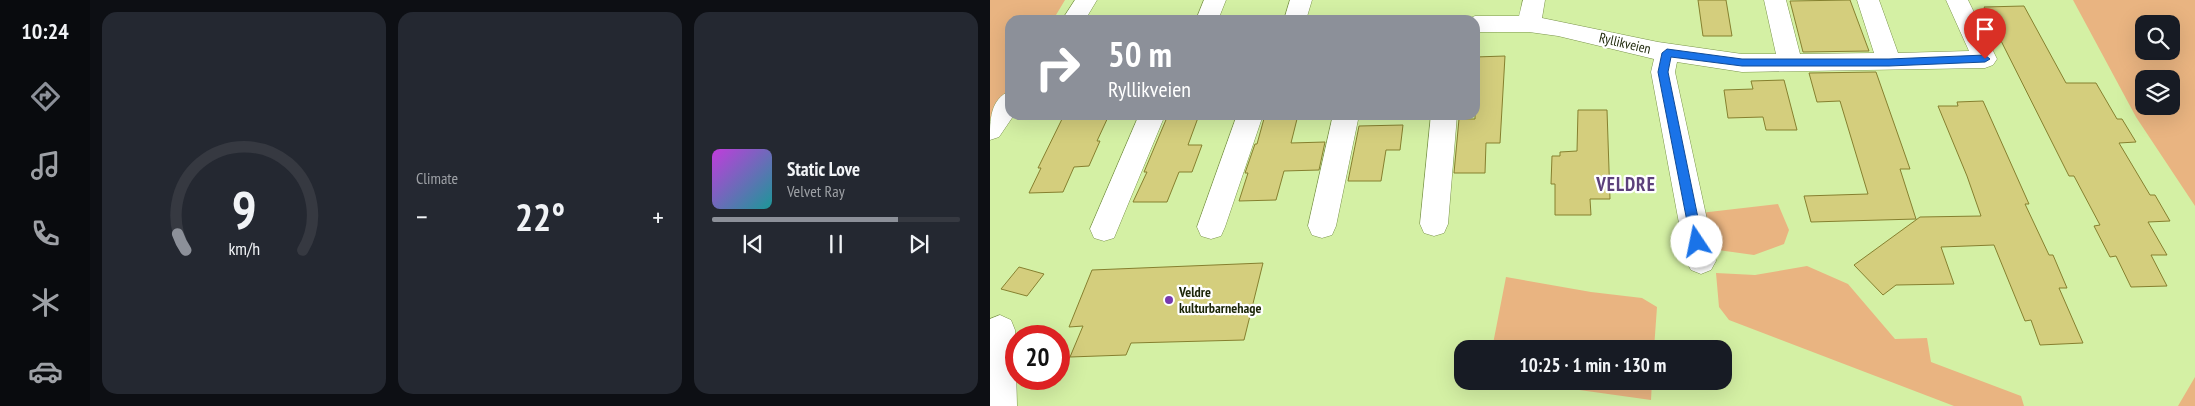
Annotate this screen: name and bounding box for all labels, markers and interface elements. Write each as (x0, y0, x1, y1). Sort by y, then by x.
pin (1964, 8, 2006, 59)
icon: arrive (1971, 15, 1999, 43)
map controls (2135, 15, 2180, 115)
button: search (2135, 15, 2180, 60)
text: 10:24 (21, 17, 69, 45)
street label: Ryllikveien (1597, 28, 1653, 58)
text: 50 m (1108, 31, 1172, 77)
icon: right (1025, 35, 1090, 100)
button: layers (2135, 70, 2180, 115)
text: Ryllikveien (1108, 75, 1191, 103)
icon: directions (28, 79, 63, 114)
icon: music (28, 148, 63, 183)
text: Static Love (787, 157, 860, 181)
text: Climate (416, 168, 458, 188)
district label: VELDRE (1595, 172, 1656, 196)
text: 9 (232, 176, 256, 243)
text: Velvet Ray (787, 181, 845, 201)
text: 22° (515, 192, 565, 241)
text: − (416, 198, 428, 235)
text: + (652, 198, 664, 235)
position arrow (1670, 215, 1722, 267)
icon: phone (28, 216, 63, 251)
icon: previous (739, 230, 767, 258)
icon: pause (822, 230, 850, 258)
icon: next (905, 230, 933, 258)
text: km/h (228, 237, 260, 260)
place label: Veldre kulturbarnehage (1178, 283, 1261, 317)
icon: climate (28, 285, 63, 320)
marker: Veldre kulturbarnehage (1163, 294, 1175, 306)
speed limit sign: 20 (1005, 325, 1070, 390)
text: 10:25 · 1 min · 130 m (1520, 353, 1666, 377)
icon: car (28, 354, 63, 389)

